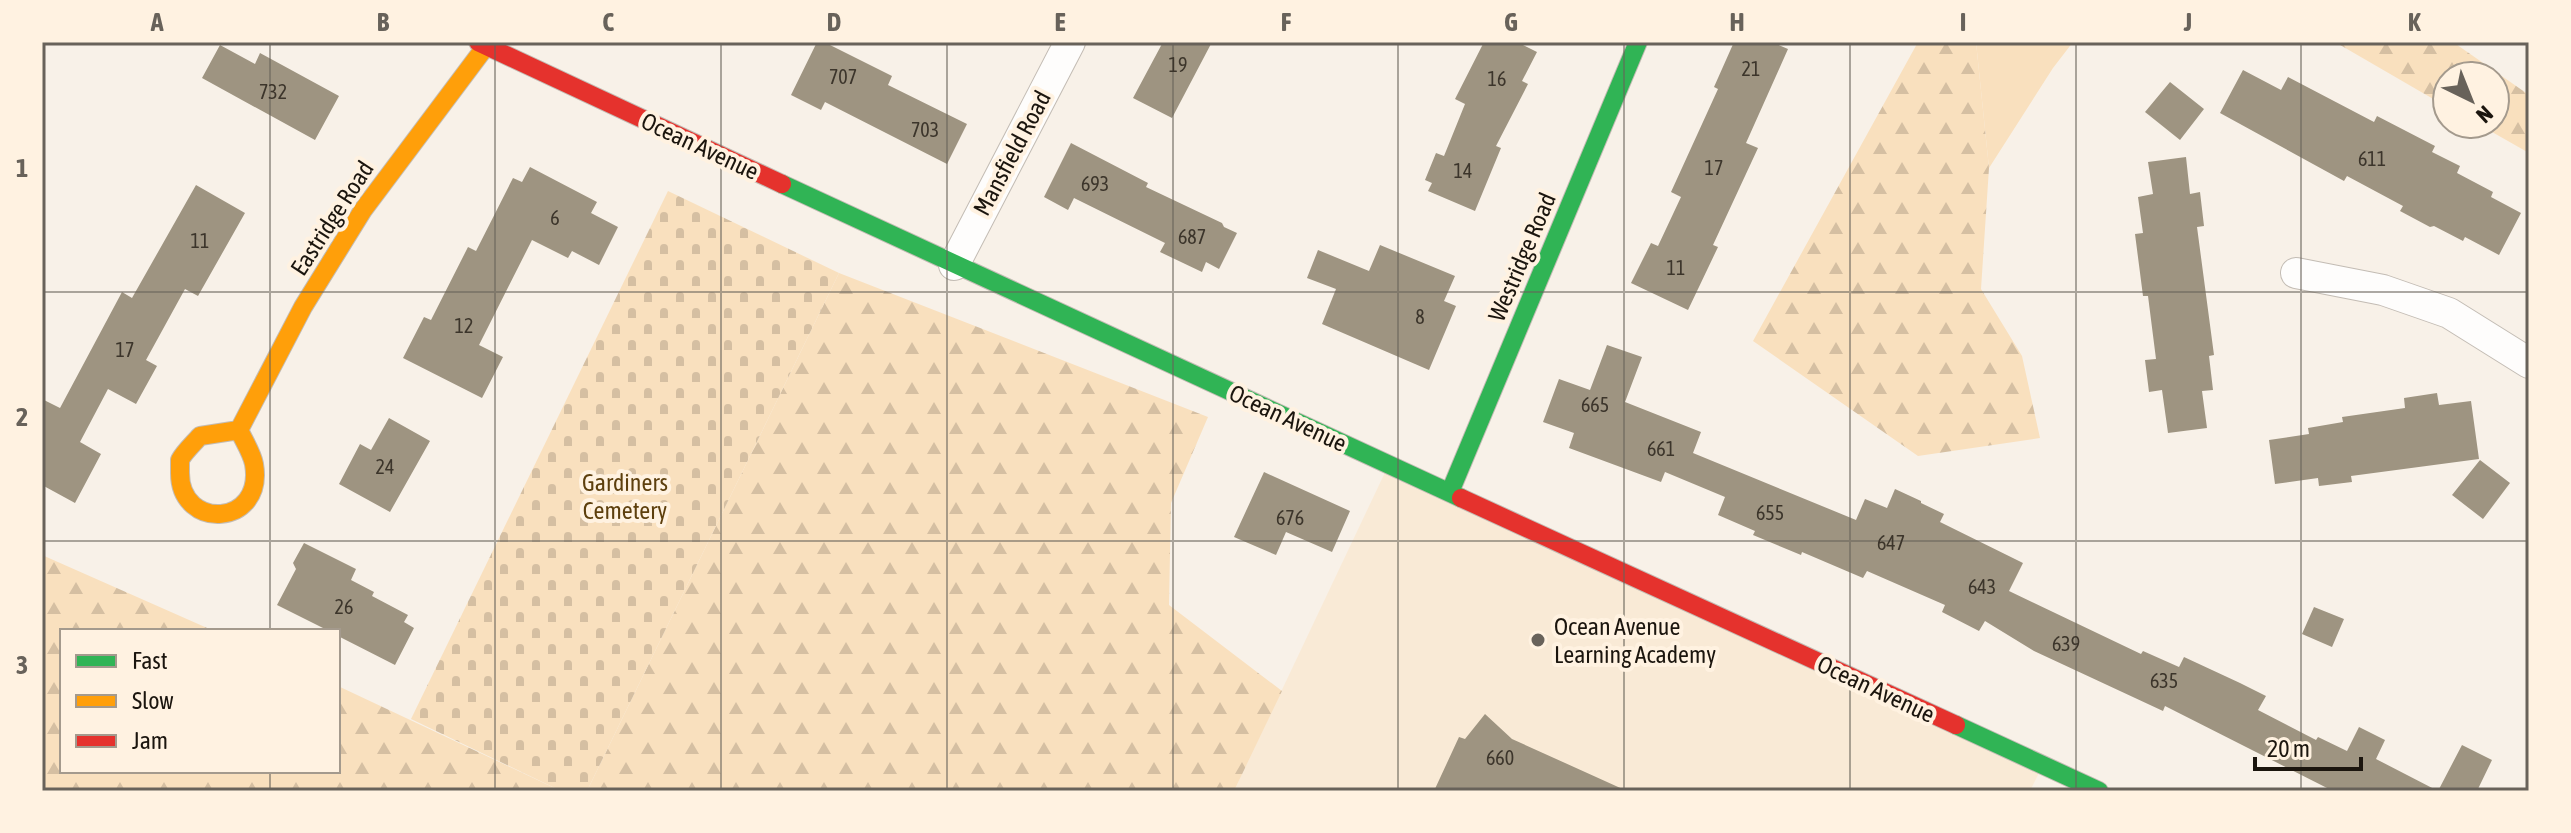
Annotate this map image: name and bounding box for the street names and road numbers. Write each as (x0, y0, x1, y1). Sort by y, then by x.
street label: Mansfield Road (968, 86, 1056, 220)
street label: Ocean Avenue (637, 107, 763, 185)
street label: Eastridge Road (285, 156, 379, 280)
street label: Westridge Road (1483, 189, 1561, 325)
street label: Ocean Avenue (1225, 379, 1351, 457)
street label: Ocean Avenue (1813, 650, 1939, 728)

